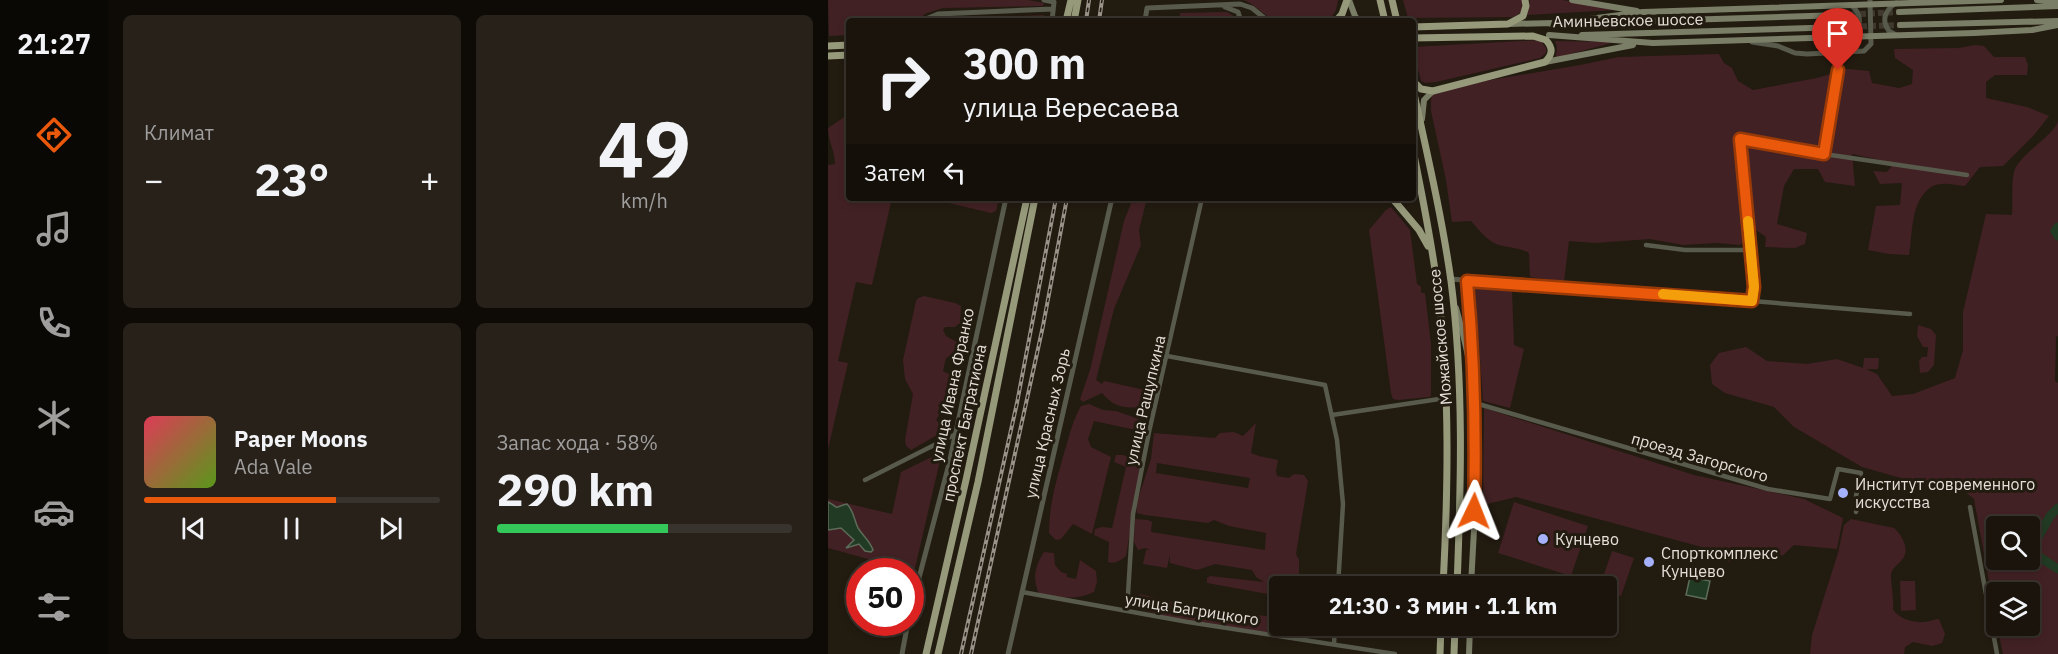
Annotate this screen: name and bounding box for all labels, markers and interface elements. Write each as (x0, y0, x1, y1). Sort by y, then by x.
pin (1812, 8, 1863, 70)
street label: Аминьевское шоссе (1552, 9, 1704, 31)
icon: arrive (1821, 17, 1854, 50)
text: 21:27 (17, 26, 91, 61)
text: 300 m (963, 36, 1086, 91)
icon: right (864, 42, 942, 120)
text: улица Вересаева (963, 89, 1179, 124)
text: 49 (597, 97, 691, 198)
icon: directions (33, 114, 75, 156)
text: Климат (144, 119, 214, 146)
text: 23° (254, 150, 329, 208)
icon: left (938, 156, 971, 189)
text: − (144, 158, 164, 201)
text: + (420, 158, 440, 201)
text: Затем (864, 158, 926, 187)
text: km/h (621, 187, 668, 214)
icon: music (33, 208, 75, 250)
street label: Можайское шоссе (1424, 268, 1456, 406)
icon: phone (33, 302, 75, 344)
street label: улица Ивана Франко (926, 306, 978, 464)
street label: улица Ращупкина (1120, 333, 1170, 467)
street label: проспект Багратиона (938, 342, 991, 504)
street label: улица Красных Зорь (1020, 346, 1074, 500)
icon: climate (33, 397, 75, 439)
text: Paper Moons (234, 424, 367, 453)
street label: проезд Загорского (1629, 428, 1771, 486)
text: Запас хода · 58% (497, 429, 658, 456)
text: Ada Vale (234, 453, 313, 480)
text: 290 km (497, 460, 654, 518)
place label: Институт современного искусства (1855, 474, 2035, 512)
position arrow (1442, 479, 1506, 543)
marker: Институт современного искусства (1836, 486, 1850, 500)
icon: car (33, 491, 75, 533)
icon: previous (177, 512, 210, 545)
icon: pause (275, 512, 308, 545)
icon: next (374, 512, 407, 545)
map controls (1986, 516, 2040, 636)
button: search (1986, 516, 2040, 570)
place label: Кунцево (1555, 529, 1619, 549)
marker: Кунцево (1536, 532, 1550, 546)
place label: Спорткомплекс Кунцево (1661, 543, 1778, 581)
marker: Спорткомплекс Кунцево (1642, 555, 1656, 569)
speed limit sign: 50 (846, 558, 924, 636)
button: layers (1986, 582, 2040, 636)
icon: filters (33, 586, 75, 628)
street label: улица Багрицкого (1124, 589, 1260, 629)
text: 21:30 · 3 мин · 1.1 km (1329, 591, 1557, 620)

